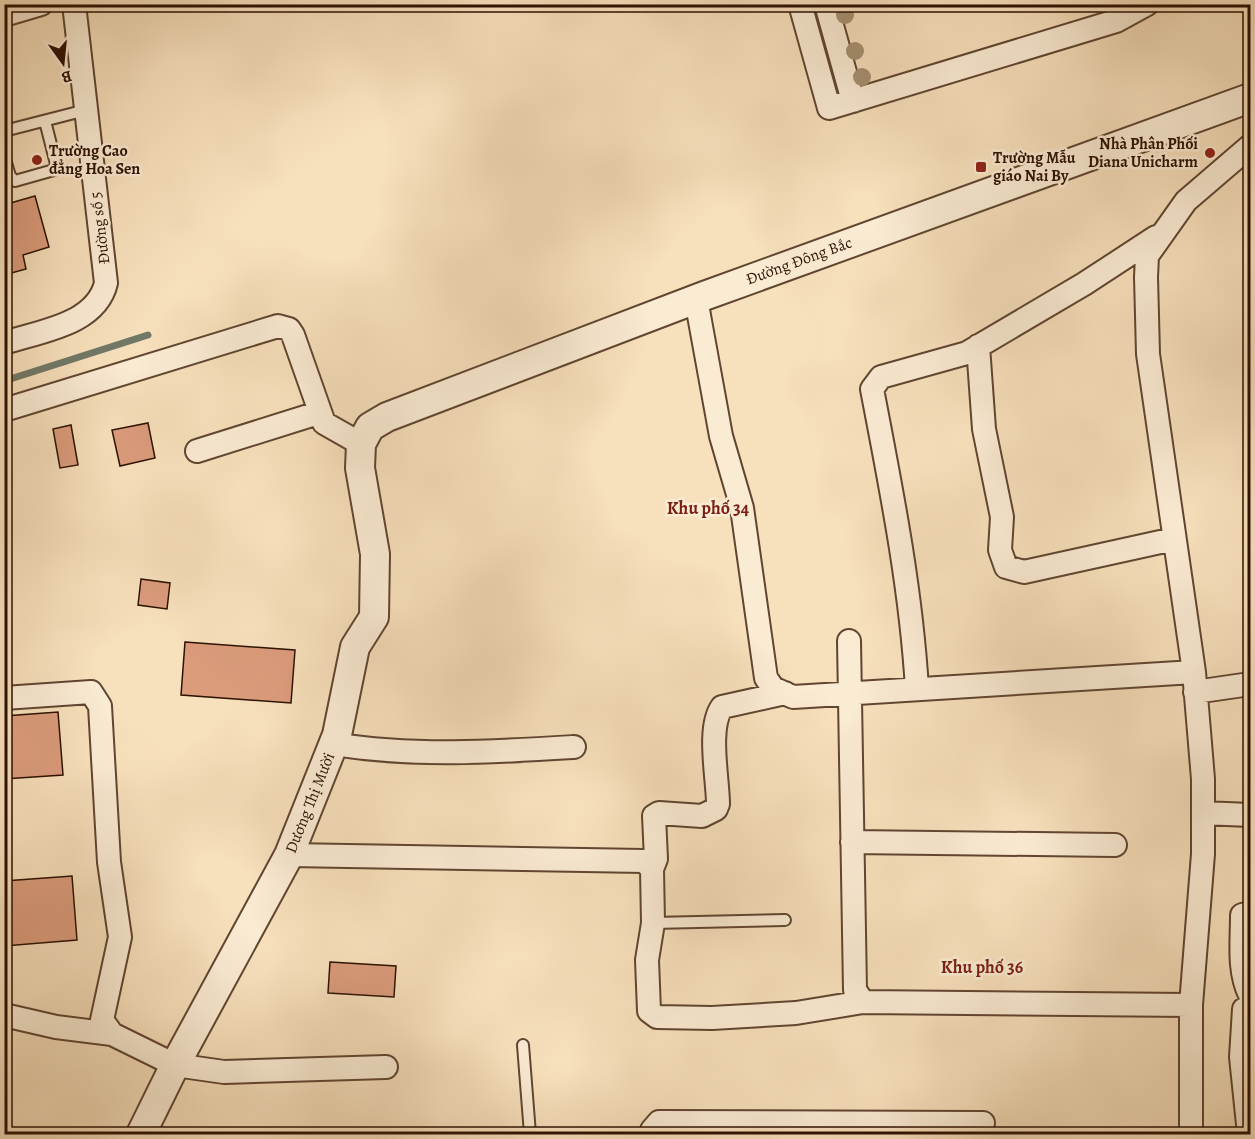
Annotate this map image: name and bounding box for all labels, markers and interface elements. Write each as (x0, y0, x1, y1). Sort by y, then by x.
north arrow (33, 33, 93, 93)
text: B (59, 65, 74, 88)
place label: Nhà Phân Phối Diana Unicharm (1088, 133, 1199, 173)
place label: Trường Cao đẳng Hoa Sen (49, 140, 140, 180)
marker: Nhà Phân Phối Diana Unicharm (1203, 146, 1217, 160)
place label: Trường Mẫu giáo Nai By (993, 147, 1076, 187)
marker: Trường Cao đẳng Hoa Sen (30, 153, 44, 167)
marker: Trường Mẫu giáo Nai By (974, 160, 988, 174)
street label: Đường số 5 (85, 190, 115, 266)
street label: Đường Đông Bắc (743, 232, 855, 290)
district label: Khu phố 34 (667, 496, 750, 520)
street label: Dương Thị Mười (280, 749, 340, 857)
district label: Khu phố 36 (941, 955, 1023, 979)

